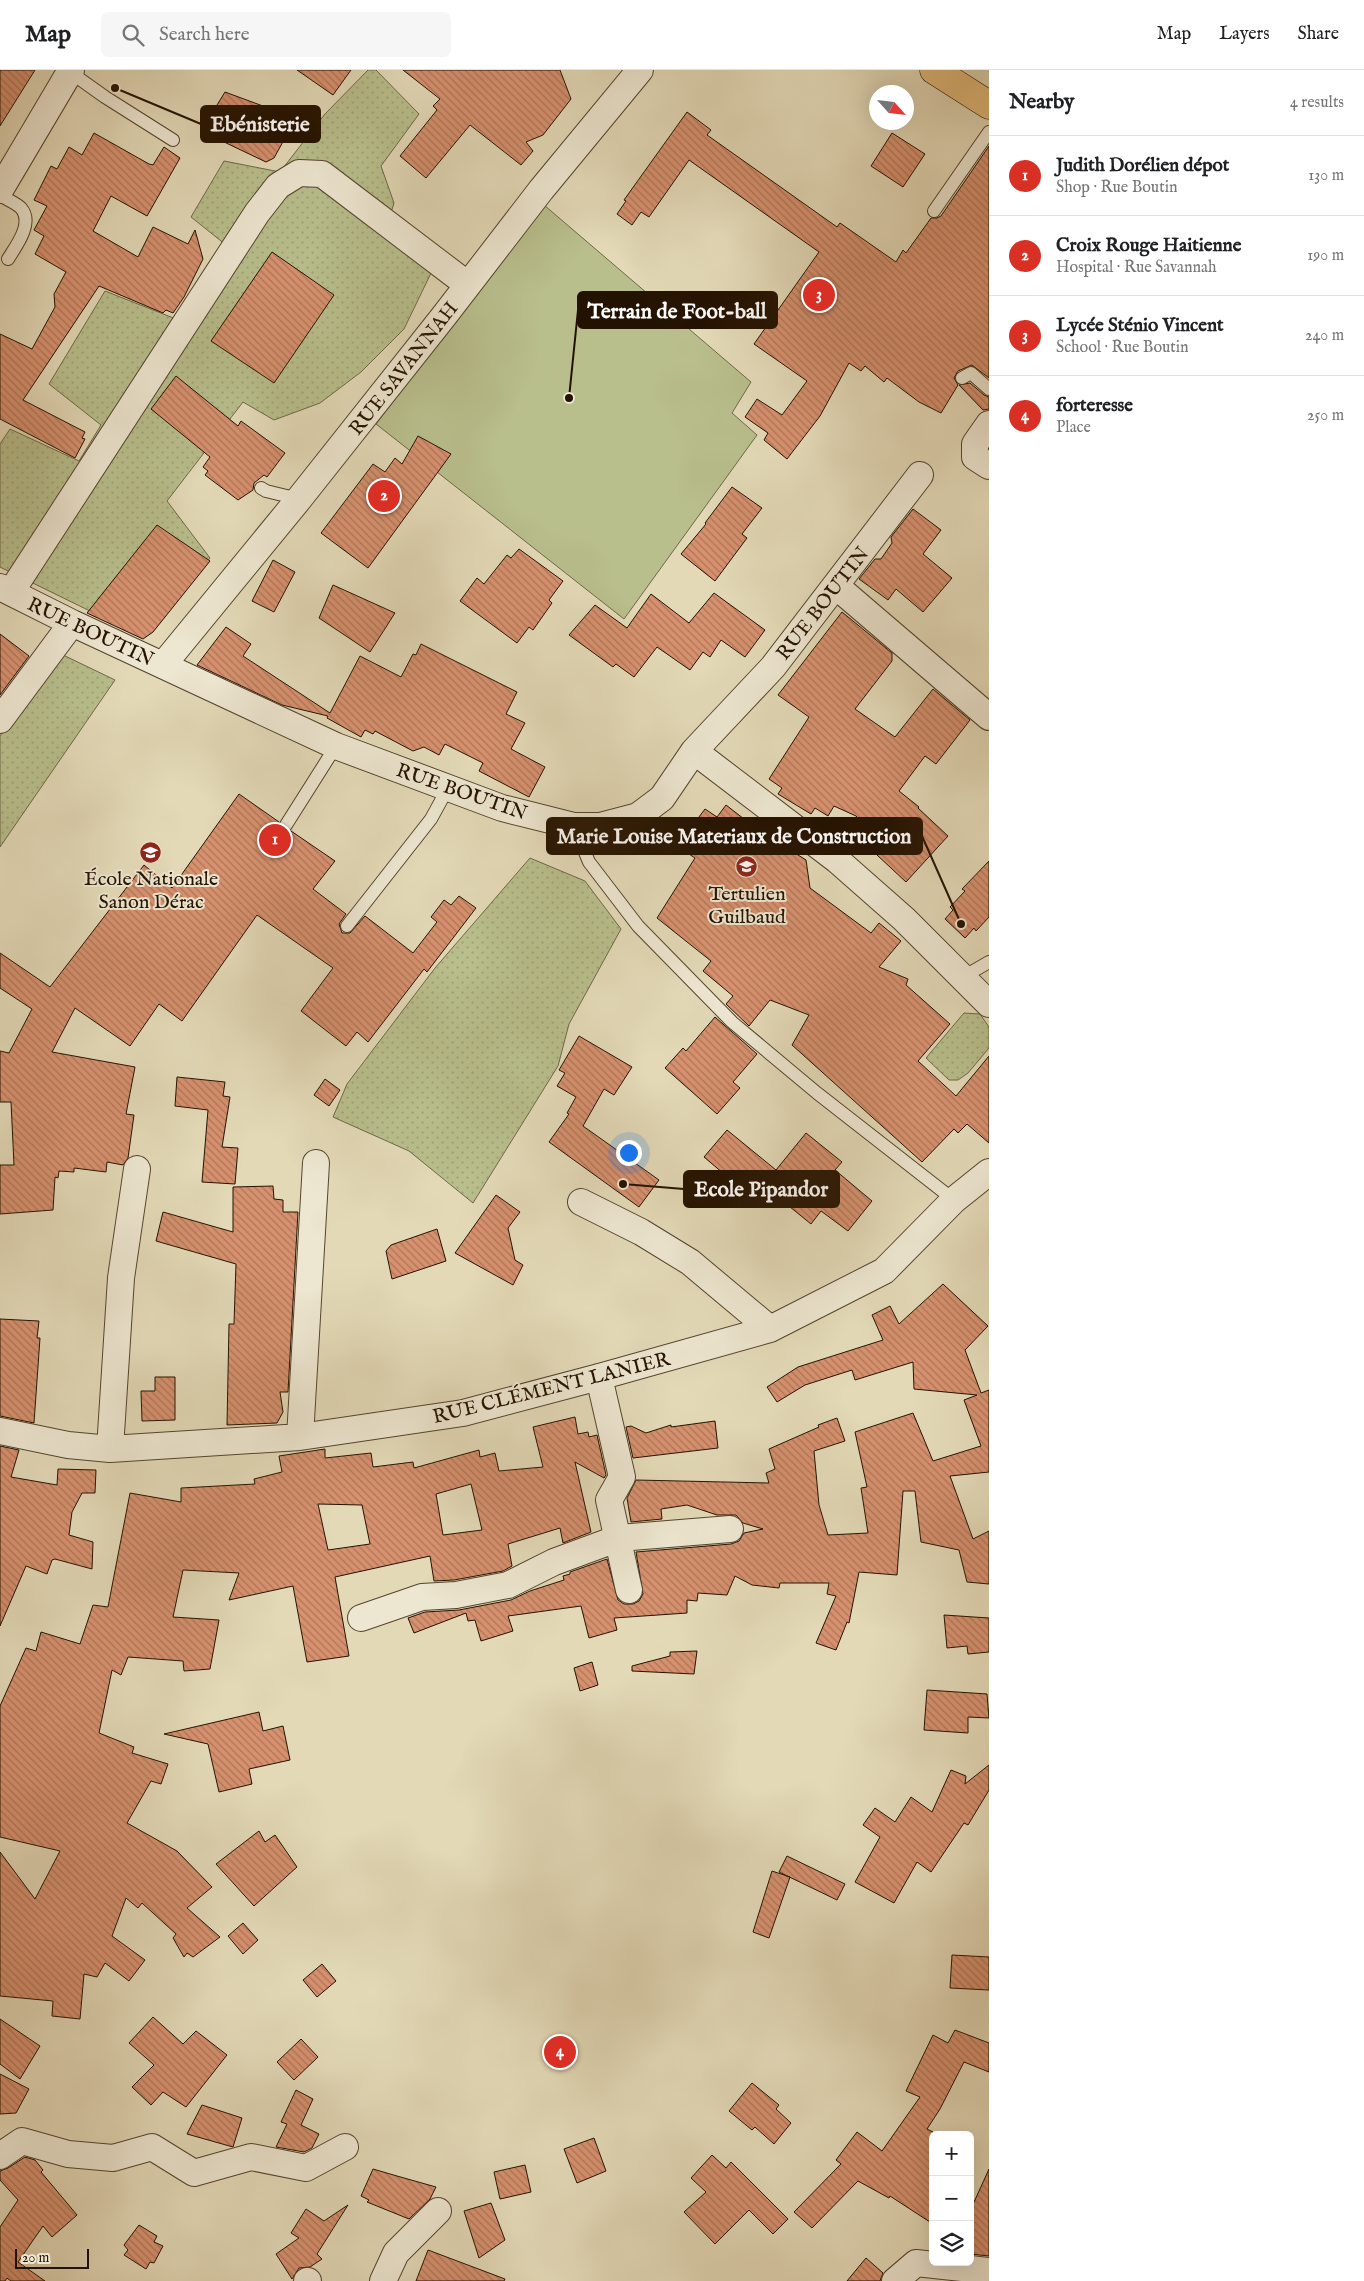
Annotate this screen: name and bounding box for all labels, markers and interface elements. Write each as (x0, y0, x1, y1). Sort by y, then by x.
search box (101, 12, 451, 57)
text: Map (25, 19, 71, 50)
icon: search (119, 21, 147, 49)
text: Search here (159, 23, 250, 47)
text: Map (1157, 23, 1191, 46)
text: Layers (1219, 23, 1270, 46)
text: Share (1298, 23, 1339, 46)
north arrow (869, 85, 914, 130)
text: Nearby (1009, 89, 1074, 116)
text: 4 results (1290, 93, 1344, 113)
callout: Ebénisterie (201, 106, 320, 142)
text: Ebénisterie (210, 112, 310, 139)
text: Judith Dorélien dépot (1056, 154, 1229, 178)
text: 1 (1022, 166, 1028, 186)
text: 130 m (1308, 166, 1344, 186)
text: Shop · Rue Boutin (1056, 178, 1177, 198)
text: Croix Rouge Haitienne (1056, 234, 1241, 258)
text: 2 (1021, 246, 1029, 266)
text: 190 m (1307, 246, 1344, 266)
text: Hospital · Rue Savannah (1056, 258, 1216, 278)
pin: 3 (803, 276, 835, 314)
callout: Terrain de Foot-ball (578, 292, 777, 328)
street label: RUE SAVANNAH (344, 297, 464, 441)
text: Terrain de Foot-ball (587, 299, 768, 326)
text: Lycée Sténio Vincent (1056, 314, 1224, 338)
text: 3 (1022, 326, 1028, 346)
text: 240 m (1305, 326, 1344, 346)
text: School · Rue Boutin (1056, 338, 1189, 358)
text: forteresse (1056, 394, 1133, 418)
text: 4 (1021, 406, 1029, 426)
text: 250 m (1307, 406, 1344, 426)
text: Place (1056, 418, 1091, 438)
pin: 2 (368, 477, 400, 515)
street label: RUE BOUTIN (771, 542, 875, 666)
street label: RUE BOUTIN (23, 592, 158, 673)
street label: RUE BOUTIN (393, 758, 530, 827)
callout: Marie Louise Materiaux de Construction (547, 818, 922, 854)
pin: 1 (259, 821, 291, 859)
text: Marie Louise Materiaux de Construction (557, 824, 911, 851)
school or university icon: École Nationale Sanon Dérac (139, 840, 163, 864)
school or university icon: Tertulien Guilbaud (735, 855, 759, 879)
place label: École Nationale Sanon Dérac (84, 867, 218, 915)
place label: Tertulien Guilbaud (708, 882, 786, 930)
your location (616, 1140, 642, 1166)
callout: Ecole Pipandor (684, 1171, 839, 1207)
text: Ecole Pipandor (694, 1177, 828, 1204)
street label: RUE CLÉMENT LANIER (430, 1347, 673, 1430)
pin: 4 (544, 2033, 576, 2071)
map controls (929, 2131, 974, 2266)
button: + (929, 2131, 974, 2176)
button: − (929, 2176, 974, 2221)
button: layers (929, 2221, 974, 2266)
scale bar (15, 2246, 89, 2269)
text: 20 m (22, 2249, 49, 2267)

